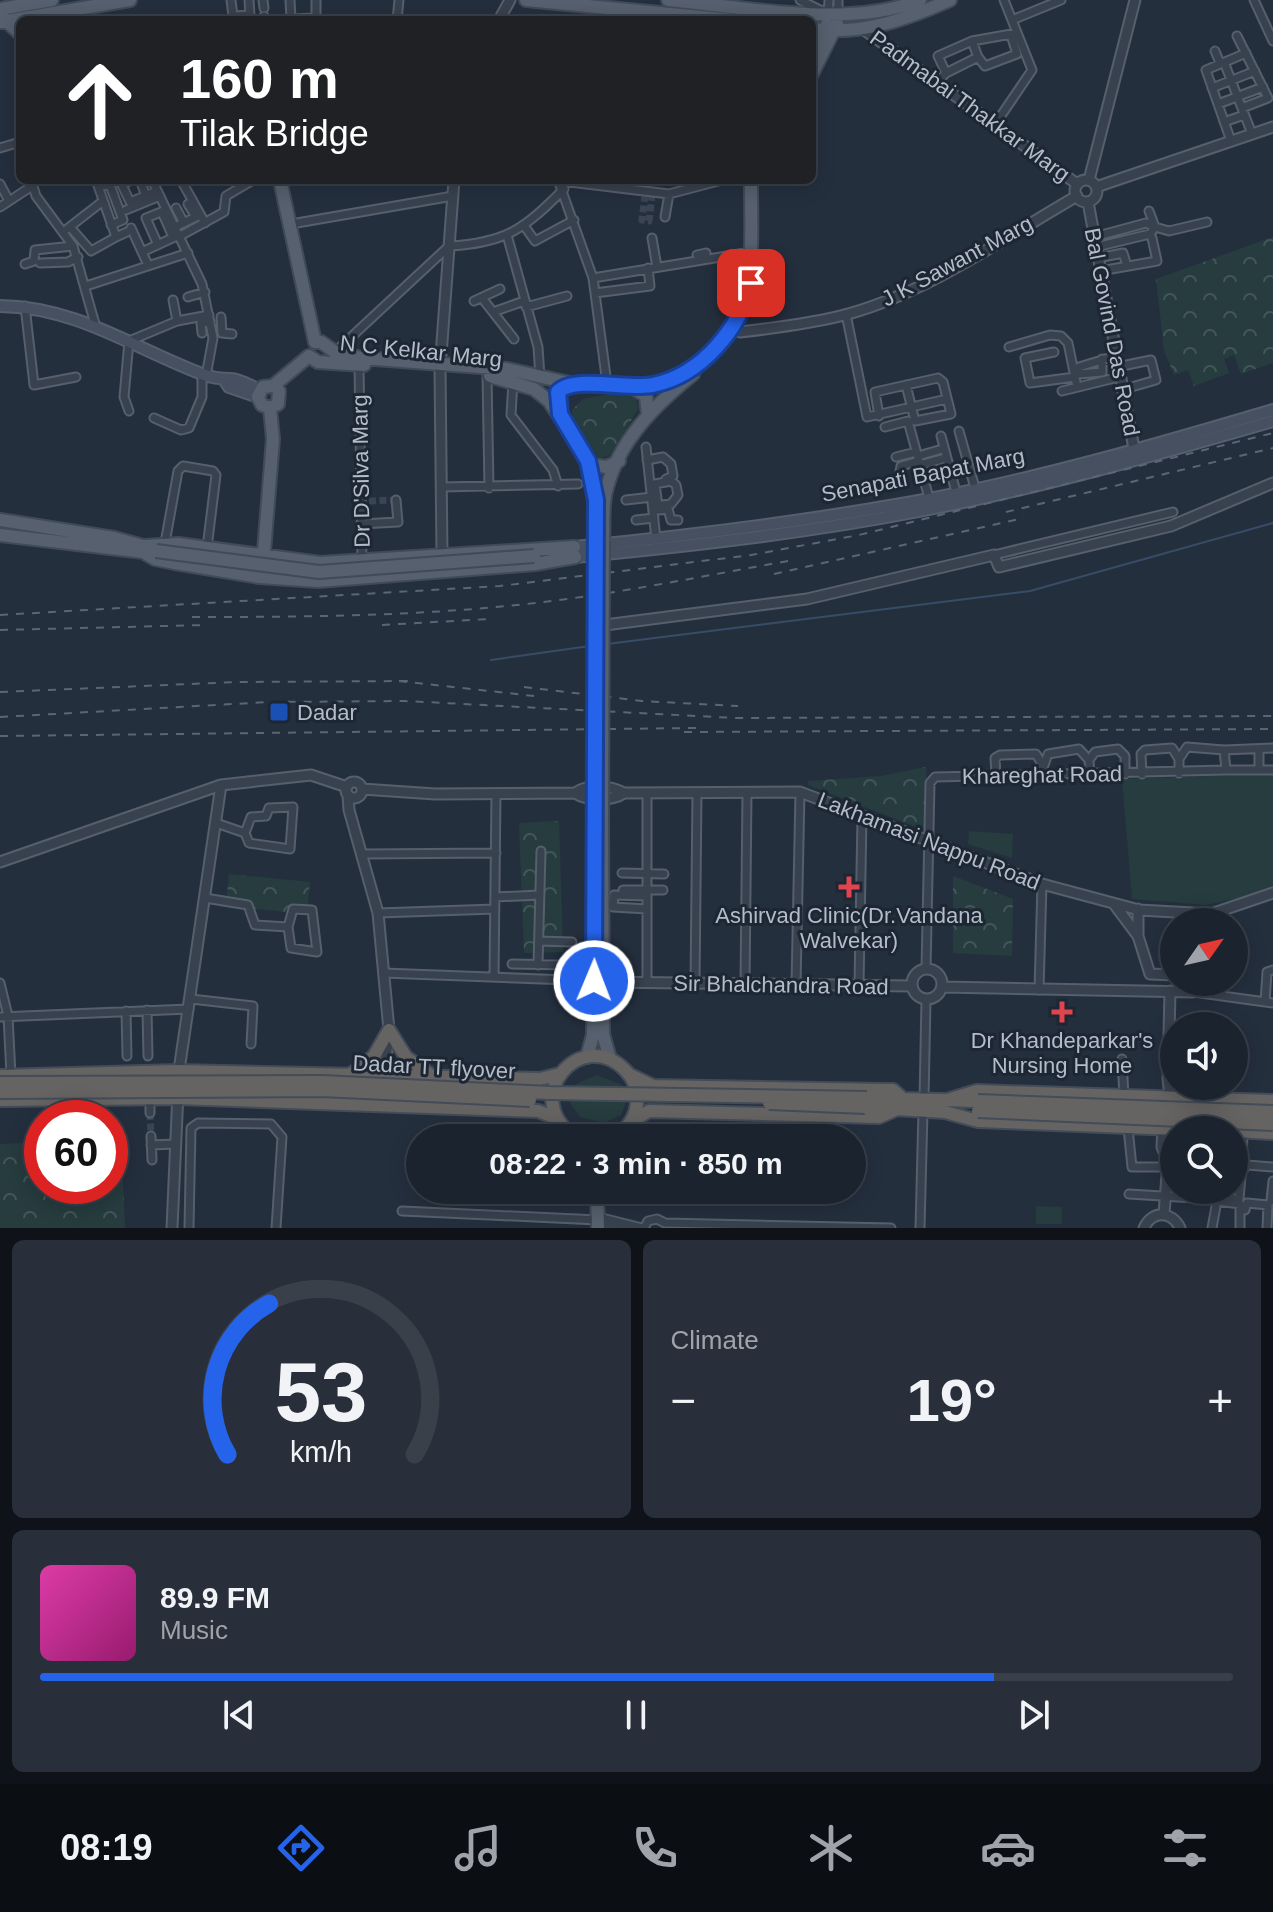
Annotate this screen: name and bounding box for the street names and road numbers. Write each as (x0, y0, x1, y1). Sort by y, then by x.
street label: Padmabai Thakkar Marg (865, 25, 1075, 187)
street label: J K Sawant Marg (877, 211, 1037, 311)
street label: Bal Govind Das Road (1080, 226, 1144, 438)
street label: N C Kelkar Marg (339, 330, 503, 372)
street label: Dr D'Silva Marg (347, 394, 375, 548)
street label: Senapati Bapat Marg (819, 443, 1027, 507)
street label: Khareghat Road (962, 761, 1122, 789)
street label: Lakhamasi Nappu Road (814, 787, 1044, 895)
street label: Sir Bhalchandra Road (673, 971, 889, 999)
street label: Dadar TT flyover (352, 1050, 516, 1084)

